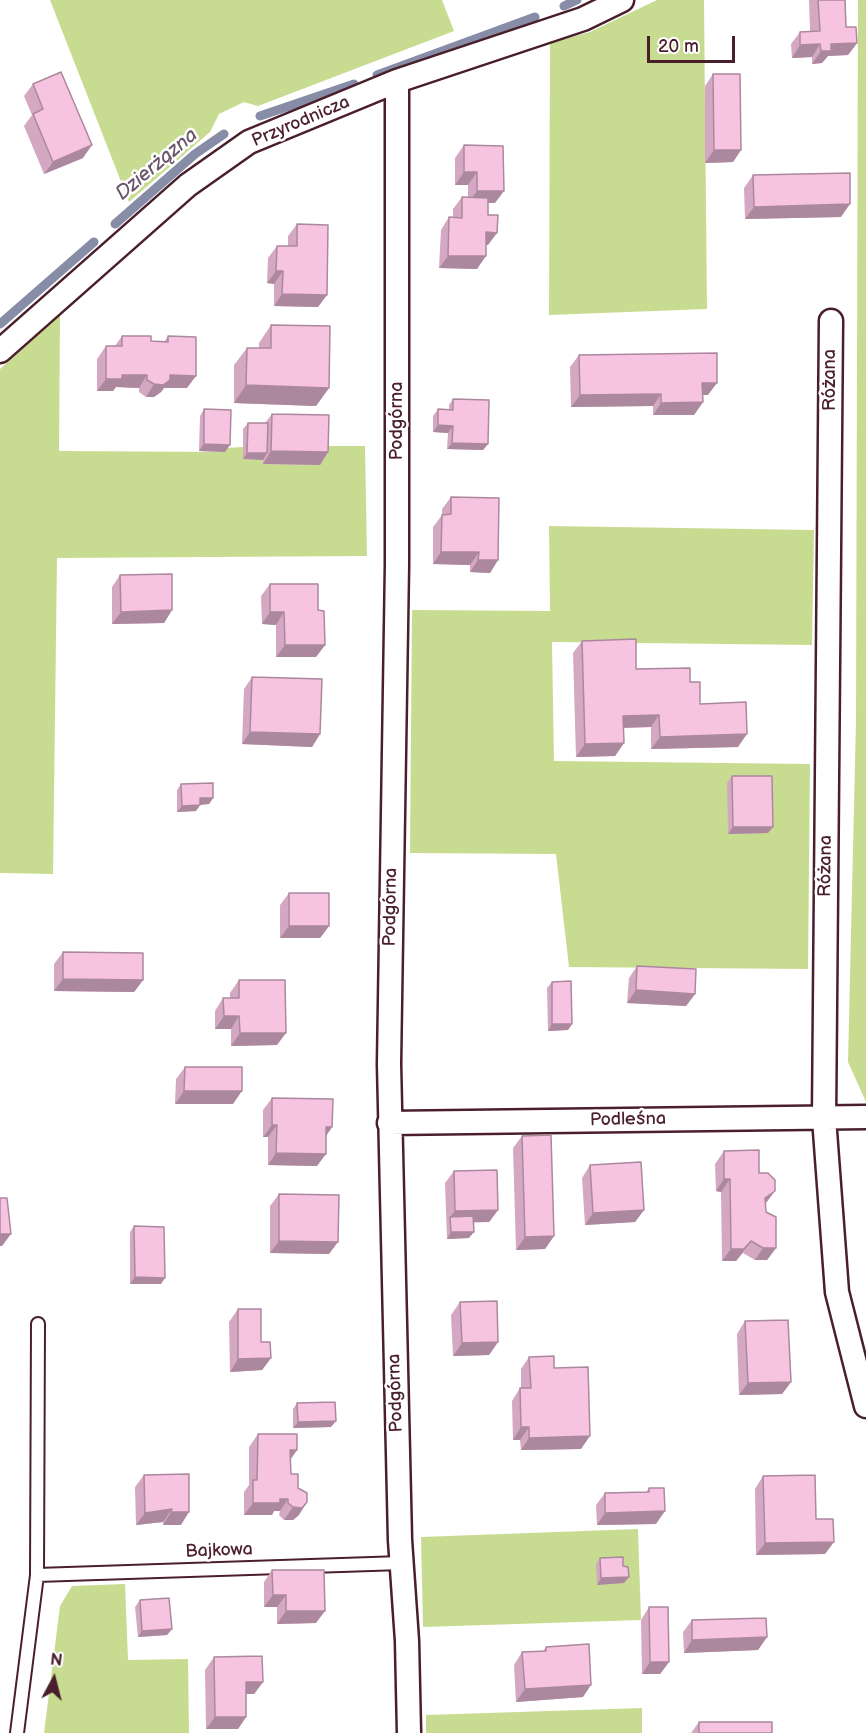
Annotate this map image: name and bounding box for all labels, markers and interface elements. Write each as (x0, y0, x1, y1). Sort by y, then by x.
scale bar (650, 24, 738, 62)
text: 20 m (658, 36, 699, 57)
street label: Przyrodnicza (249, 92, 353, 152)
water label: Dzierżązna (111, 124, 203, 206)
street label: Różana (819, 349, 841, 411)
street label: Podgórna (386, 382, 408, 460)
street label: Różana (815, 835, 837, 897)
street label: Podgórna (380, 867, 402, 947)
street label: Podleśna (590, 1109, 666, 1131)
street label: Podgórna (384, 1353, 408, 1433)
street label: Bajkowa (185, 1539, 253, 1563)
north arrow (24, 1649, 84, 1709)
text: N (49, 1650, 63, 1671)

